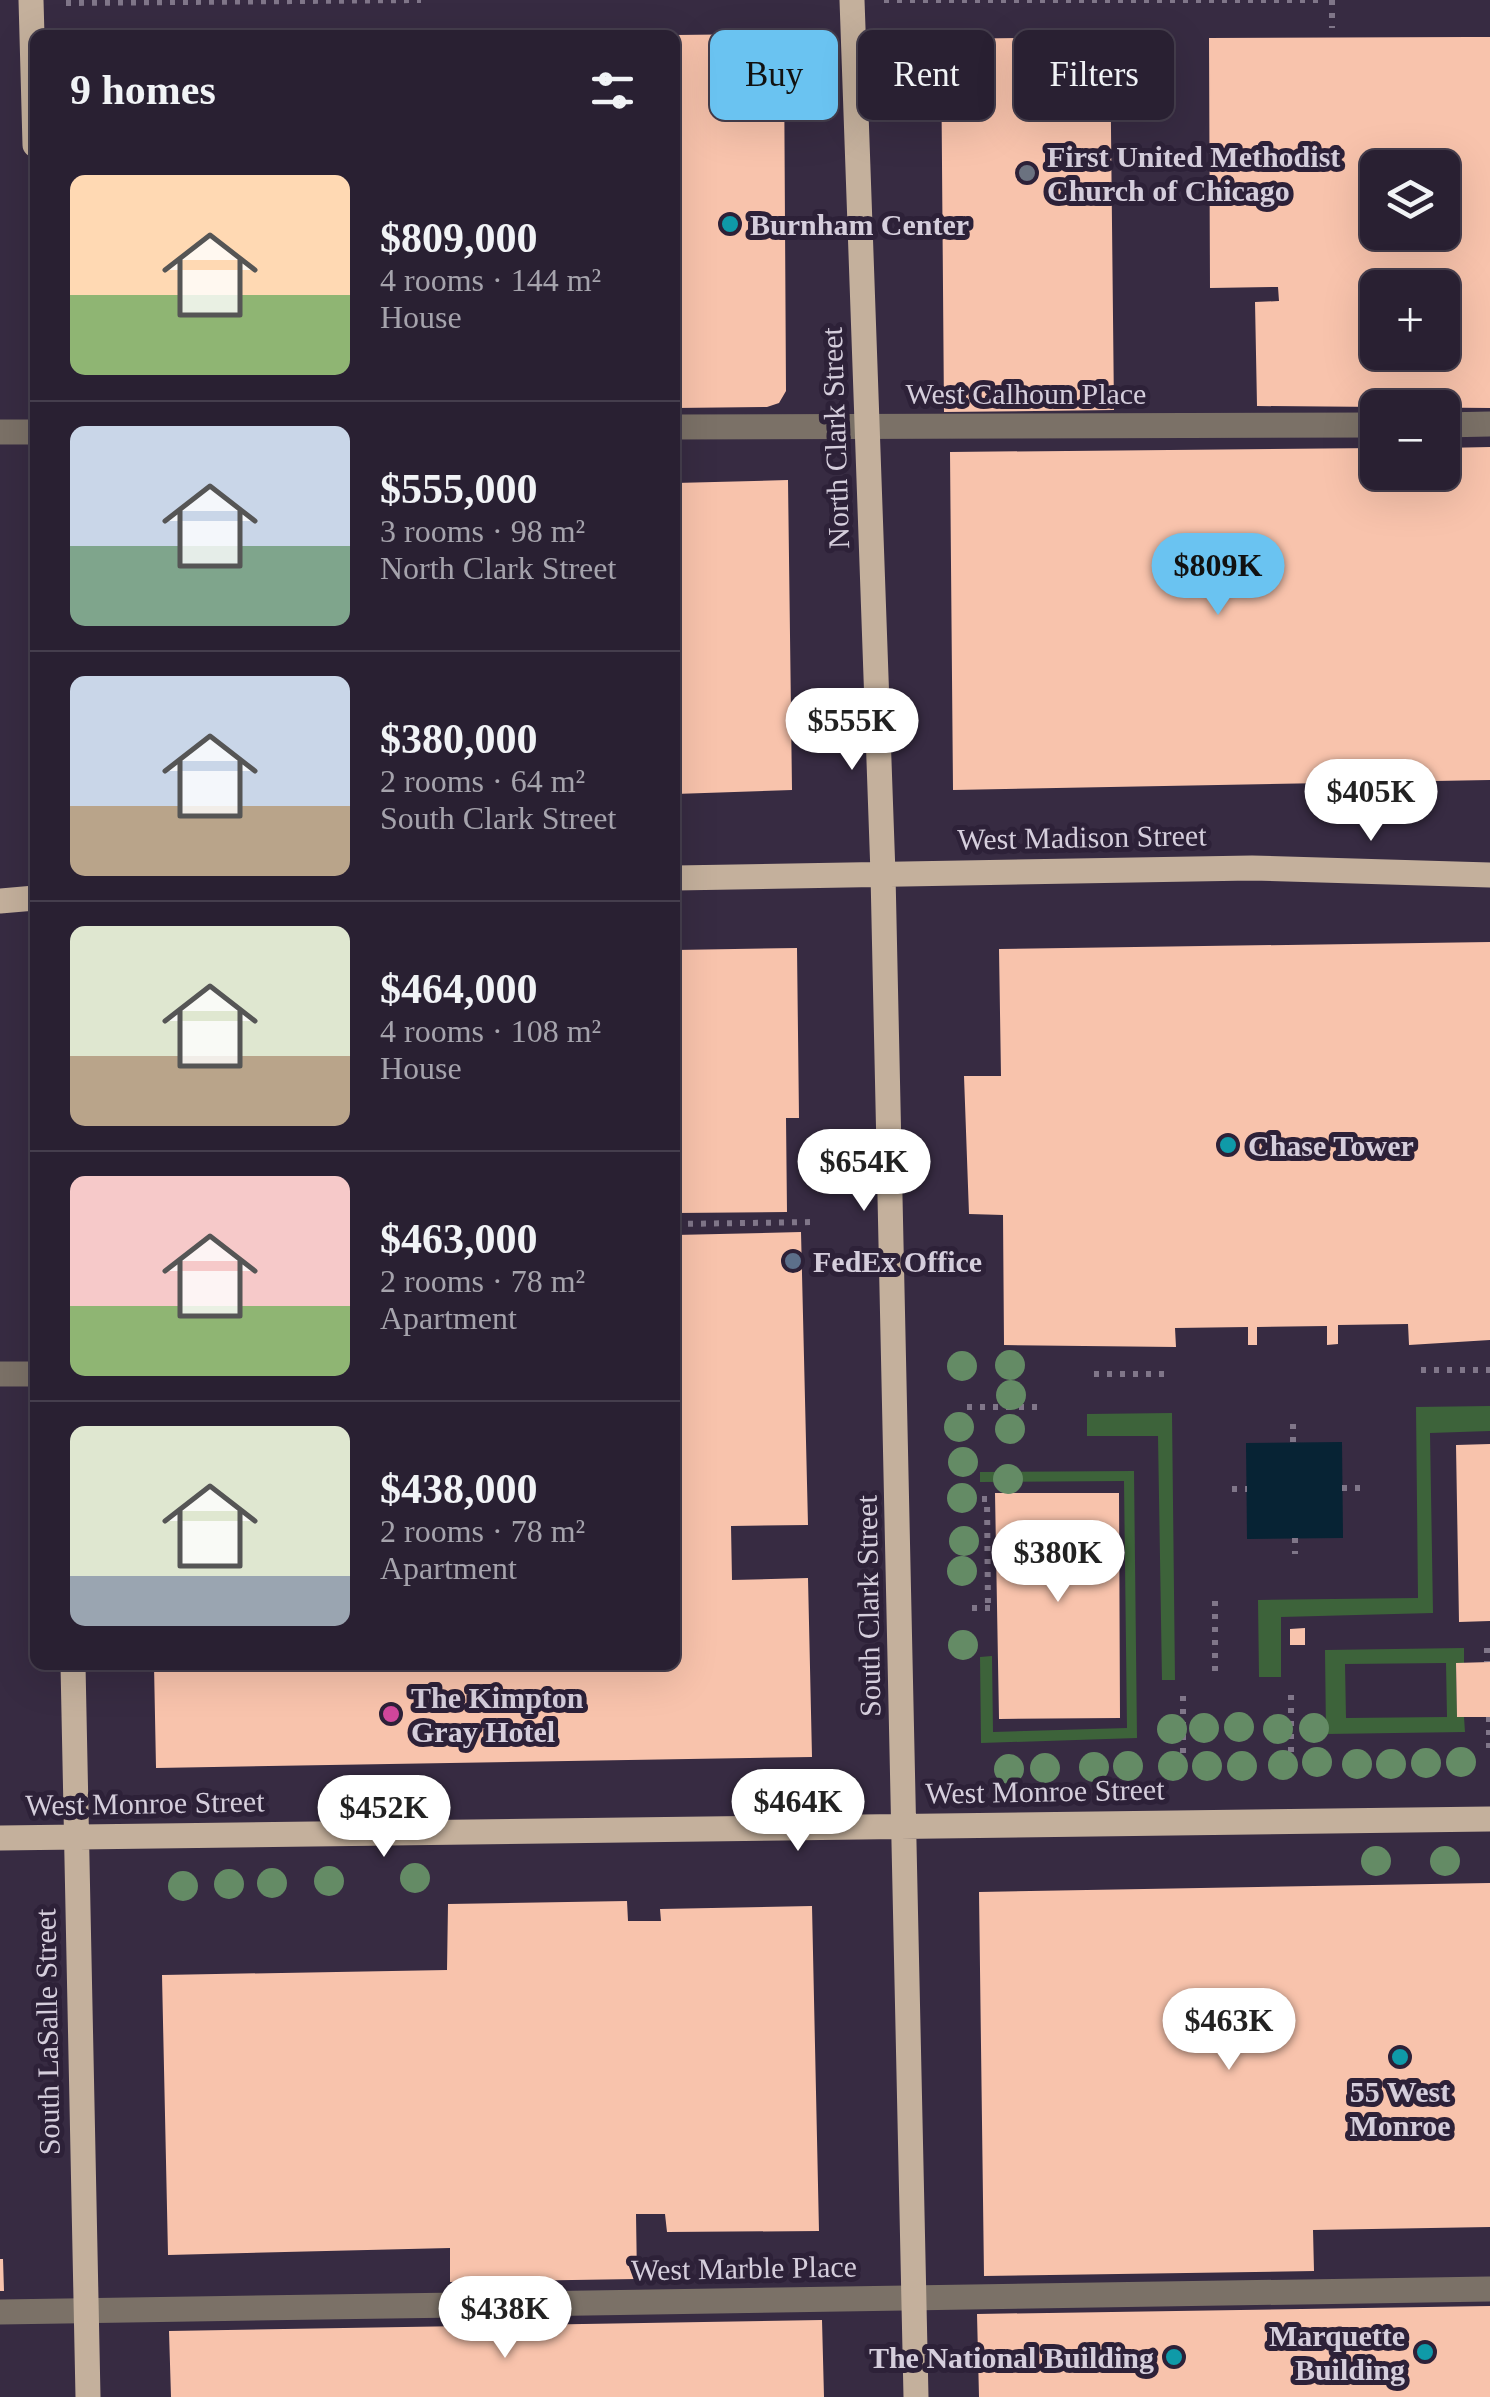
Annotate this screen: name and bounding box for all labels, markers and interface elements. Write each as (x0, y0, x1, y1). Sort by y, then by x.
chip: Buy (710, 30, 838, 120)
chip: Rent (858, 30, 994, 120)
chip: Filters (1014, 30, 1174, 120)
icon: filters (585, 63, 640, 118)
text: 9 homes (70, 67, 216, 113)
place label: First United Methodist Church of Chicago (1047, 140, 1340, 207)
map controls (1360, 150, 1460, 490)
button: layers (1360, 150, 1460, 250)
marker: First United Methodist Church of Chicago (1016, 162, 1038, 184)
place label: Burnham Center (750, 208, 969, 241)
marker: Burnham Center (719, 213, 741, 235)
icon: home (150, 215, 270, 335)
text: $809,000 (380, 215, 538, 261)
text: 4 rooms · 144 m² (380, 262, 601, 298)
button: + (1360, 270, 1460, 370)
text: House (380, 299, 462, 335)
street label: North Clark Street (815, 326, 855, 549)
street label: West Calhoun Place (906, 377, 1146, 410)
button: − (1360, 390, 1460, 490)
icon: home (150, 466, 270, 586)
text: $555,000 (380, 466, 538, 512)
text: 3 rooms · 98 m² (380, 513, 585, 549)
pin: $809K (1148, 533, 1288, 618)
text: $809K (1174, 547, 1262, 583)
text: North Clark Street (380, 550, 616, 586)
pin: $555K (782, 688, 922, 773)
text: $555K (808, 702, 896, 738)
icon: home (150, 716, 270, 836)
text: $380,000 (380, 716, 538, 762)
pin: $405K (1301, 759, 1441, 844)
text: 2 rooms · 64 m² (380, 763, 585, 799)
text: $405K (1327, 773, 1415, 809)
text: South Clark Street (380, 800, 616, 836)
street label: West Madison Street (957, 818, 1208, 856)
icon: home (150, 966, 270, 1086)
text: $464,000 (380, 966, 538, 1012)
text: 4 rooms · 108 m² (380, 1013, 601, 1049)
text: House (380, 1050, 462, 1086)
pin: $654K (794, 1129, 934, 1214)
place label: Chase Tower (1248, 1129, 1414, 1162)
marker: Chase Tower (1217, 1134, 1239, 1156)
text: $654K (820, 1143, 908, 1179)
icon: home (150, 1216, 270, 1336)
text: $463,000 (380, 1216, 538, 1262)
place label: FedEx Office (813, 1245, 982, 1278)
marker: FedEx Office (782, 1250, 804, 1272)
text: 2 rooms · 78 m² (380, 1263, 585, 1299)
text: Apartment (380, 1300, 517, 1336)
icon: home (150, 1466, 270, 1586)
text: $438,000 (380, 1466, 538, 1512)
street label: South Clark Street (850, 1494, 886, 1717)
text: 2 rooms · 78 m² (380, 1513, 585, 1549)
pin: $380K (988, 1520, 1128, 1605)
text: $380K (1014, 1534, 1102, 1570)
text: Apartment (380, 1550, 517, 1586)
place label: The Kimpton Gray Hotel (411, 1681, 584, 1748)
marker: The Kimpton Gray Hotel (380, 1703, 402, 1725)
pin: $464K (728, 1769, 868, 1854)
street label: West Monroe Street (925, 1772, 1166, 1810)
pin: $452K (314, 1775, 454, 1860)
text: $464K (754, 1783, 842, 1819)
street label: West Monroe Street (25, 1784, 266, 1822)
text: $452K (340, 1789, 428, 1825)
street label: South LaSalle Street (28, 1908, 66, 2156)
pin: $463K (1159, 1988, 1299, 2073)
text: $463K (1185, 2002, 1273, 2038)
marker: 55 West Monroe (1389, 2046, 1411, 2068)
place label: 55 West Monroe (1349, 2075, 1451, 2142)
street label: West Marble Place (631, 2250, 857, 2286)
pin: $438K (435, 2276, 575, 2361)
text: $438K (461, 2290, 549, 2326)
place label: Marquette Building (1269, 2319, 1405, 2386)
place label: The National Building (869, 2341, 1154, 2374)
marker: Marquette Building (1414, 2341, 1436, 2363)
marker: The National Building (1163, 2346, 1185, 2368)

